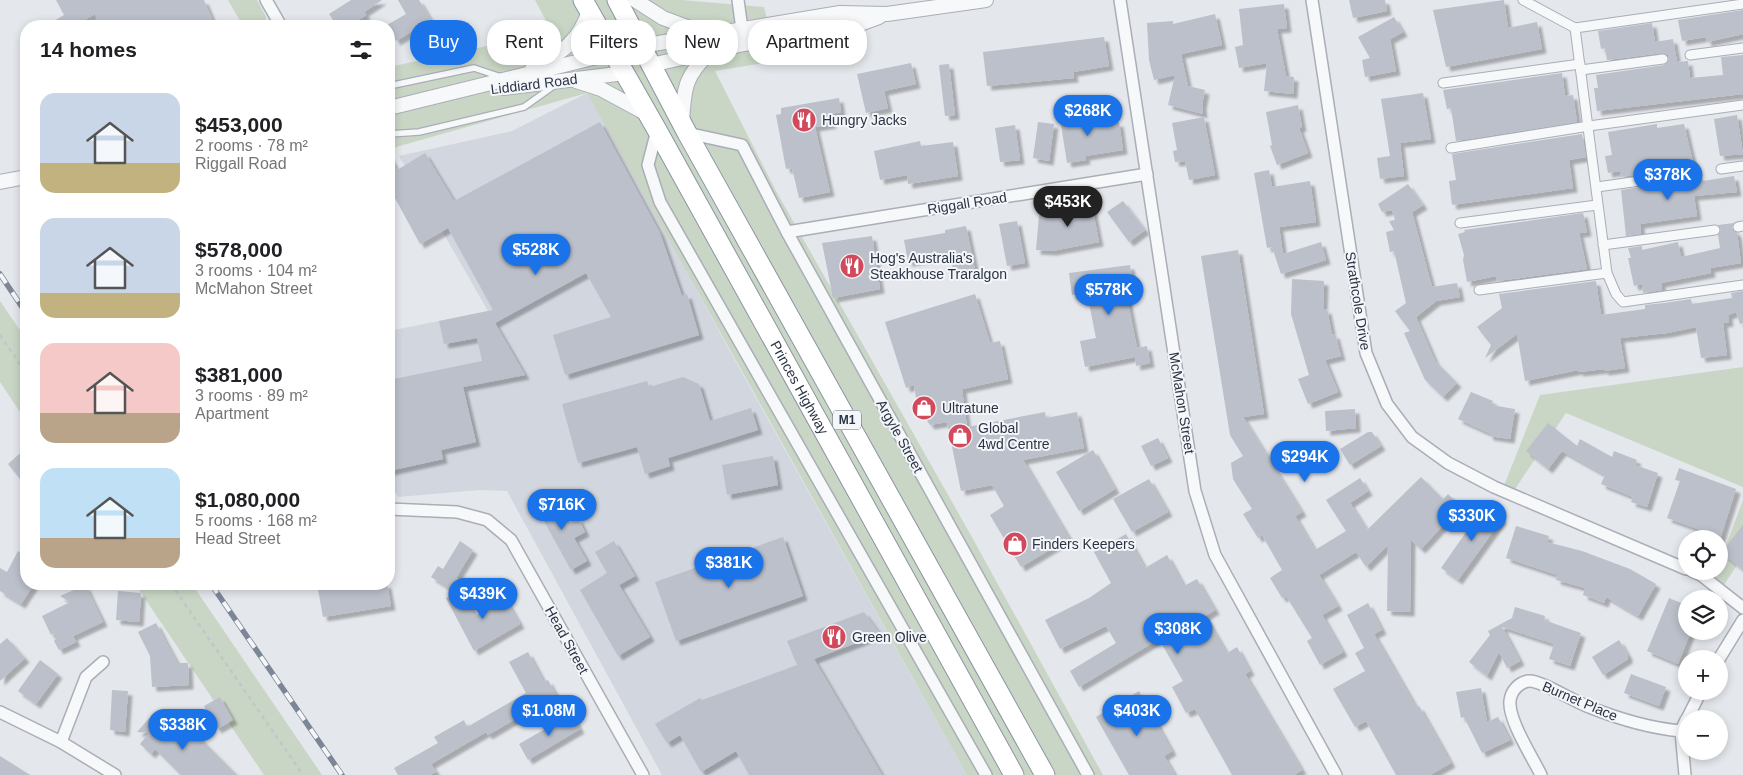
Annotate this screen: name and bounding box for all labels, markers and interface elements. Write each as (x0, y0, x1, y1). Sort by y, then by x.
chip: Buy (410, 20, 477, 65)
chip: Rent (487, 20, 561, 65)
chip: Filters (571, 20, 656, 65)
chip: New (666, 20, 738, 65)
chip: Apartment (748, 20, 867, 65)
icon: filters (347, 36, 375, 64)
text: 14 homes (40, 38, 137, 61)
street label: Liddiard Road (490, 71, 578, 97)
pin: $268K (1053, 94, 1123, 137)
text: $268K (1064, 102, 1112, 119)
restaurant icon: Hungry Jacks (791, 107, 817, 133)
place label: Hungry Jacks (822, 112, 907, 128)
icon: home (80, 113, 140, 173)
text: $453,000 (195, 113, 283, 136)
text: 2 rooms · 78 m² (195, 137, 308, 154)
text: Riggall Road (195, 155, 287, 172)
pin: $378K (1633, 158, 1703, 201)
text: $378K (1644, 166, 1692, 183)
pin: $453K (1033, 186, 1103, 228)
street label: Riggall Road (926, 189, 1008, 217)
text: $453K (1044, 193, 1092, 210)
pin: $528K (501, 234, 571, 276)
icon: home (80, 238, 140, 298)
text: $578,000 (195, 238, 283, 261)
text: $528K (512, 241, 560, 258)
place label: Hog's Australia's Steakhouse Traralgon (870, 250, 1007, 282)
street label: Strathcole Drive (1342, 251, 1374, 352)
restaurant icon: Hog's Australia's Steakhouse Traralgon (839, 253, 865, 279)
text: 3 rooms · 104 m² (195, 262, 317, 279)
pin: $578K (1074, 274, 1144, 316)
text: McMahon Street (195, 280, 312, 297)
text: $578K (1085, 281, 1133, 298)
street label: Princes Highway (767, 338, 832, 437)
street label: McMahon Street (1166, 351, 1198, 455)
icon: home (80, 363, 140, 423)
text: $381,000 (195, 363, 283, 386)
text: 3 rooms · 89 m² (195, 387, 308, 404)
shop icon: Ultratune (911, 395, 937, 421)
street label: Argyle Street (873, 397, 927, 475)
place label: Ultratune (942, 400, 999, 416)
text: Apartment (195, 405, 269, 422)
road number: M1 (833, 410, 861, 430)
place label: Global 4wd Centre (978, 420, 1050, 452)
shop icon: Global 4wd Centre (947, 423, 973, 449)
pin: $294K (1270, 440, 1340, 483)
text: $294K (1281, 448, 1329, 465)
icon: home (80, 488, 140, 548)
text: $1,080,000 (195, 488, 300, 511)
pin: $716K (527, 488, 597, 531)
text: $716K (538, 496, 586, 513)
pin: $330K (1437, 500, 1507, 542)
text: $330K (1448, 507, 1496, 524)
text: 5 rooms · 168 m² (195, 512, 317, 529)
text: Head Street (195, 530, 280, 547)
map controls (1678, 530, 1728, 760)
button: locate (1678, 530, 1728, 580)
shop icon: Finders Keepers (1002, 531, 1028, 557)
place label: Finders Keepers (1032, 536, 1135, 552)
pin: $381K (694, 546, 764, 589)
text: $381K (705, 554, 753, 571)
pin: $439K (448, 578, 518, 620)
text: $439K (459, 585, 507, 602)
button: layers (1678, 590, 1728, 640)
street label: Head Street (542, 603, 592, 677)
pin: $308K (1143, 612, 1213, 655)
text: $308K (1154, 620, 1202, 637)
restaurant icon: Green Olive (821, 624, 847, 650)
place label: Green Olive (852, 629, 927, 645)
button: + (1678, 650, 1728, 700)
street label: Burnet Place (1540, 678, 1620, 724)
pin: $1.08M (508, 694, 590, 737)
pin: $403K (1102, 694, 1172, 737)
text: $1.08M (522, 702, 576, 719)
text: $403K (1113, 702, 1161, 719)
pin: $338K (148, 708, 218, 751)
button: − (1678, 710, 1728, 760)
text: $338K (159, 716, 207, 733)

